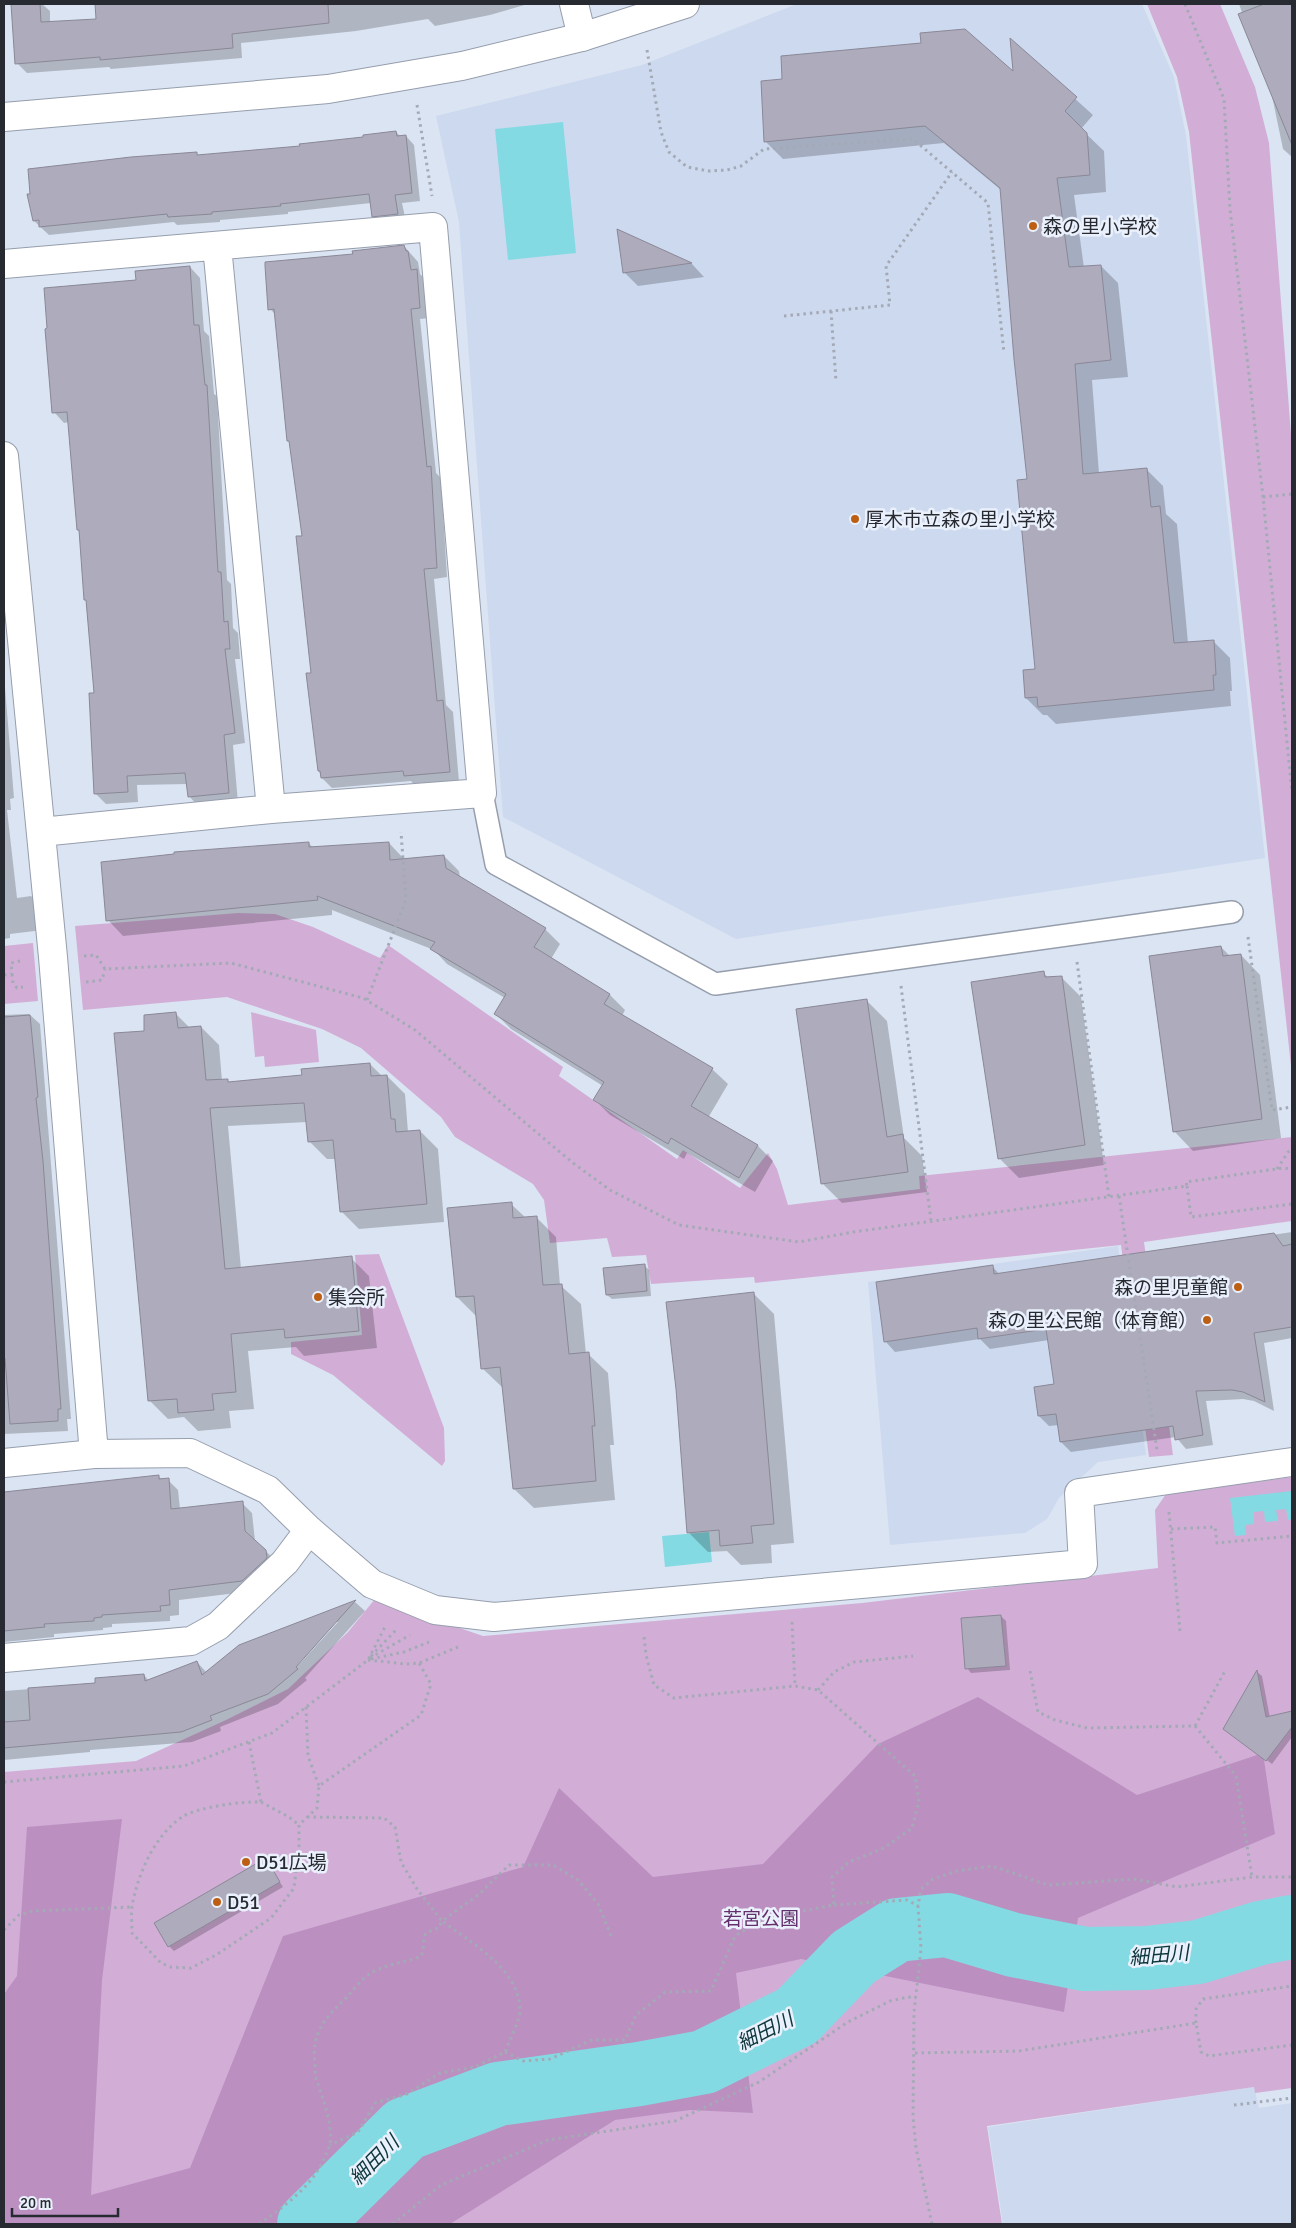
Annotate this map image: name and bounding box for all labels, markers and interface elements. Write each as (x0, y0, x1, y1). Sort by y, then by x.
place label: 森の里小学校 (1043, 215, 1157, 239)
marker: 森の里小学校 (1027, 220, 1039, 232)
place label: 厚木市立森の里小学校 (865, 508, 1055, 532)
marker: 厚木市立森の里小学校 (849, 513, 861, 525)
place label: 森の里児童館 (1114, 1276, 1228, 1300)
marker: 森の里児童館 (1232, 1281, 1244, 1293)
place label: 集会所 (328, 1286, 385, 1310)
marker: 集会所 (312, 1291, 324, 1303)
place label: 森の里公民館（体育館） (988, 1309, 1197, 1333)
marker: 森の里公民館（体育館） (1201, 1314, 1213, 1326)
place label: D51広場 (256, 1851, 327, 1875)
marker: D51広場 (240, 1856, 252, 1868)
place label: D51 (227, 1891, 260, 1915)
marker: D51 (211, 1896, 223, 1908)
park label: 若宮公園 (723, 1907, 799, 1931)
water label: 細田川 (1128, 1940, 1192, 1971)
water label: 細田川 (733, 2006, 799, 2056)
water label: 細田川 (344, 2129, 406, 2190)
scale bar (12, 2186, 119, 2218)
text: 20 m (20, 2194, 51, 2212)

